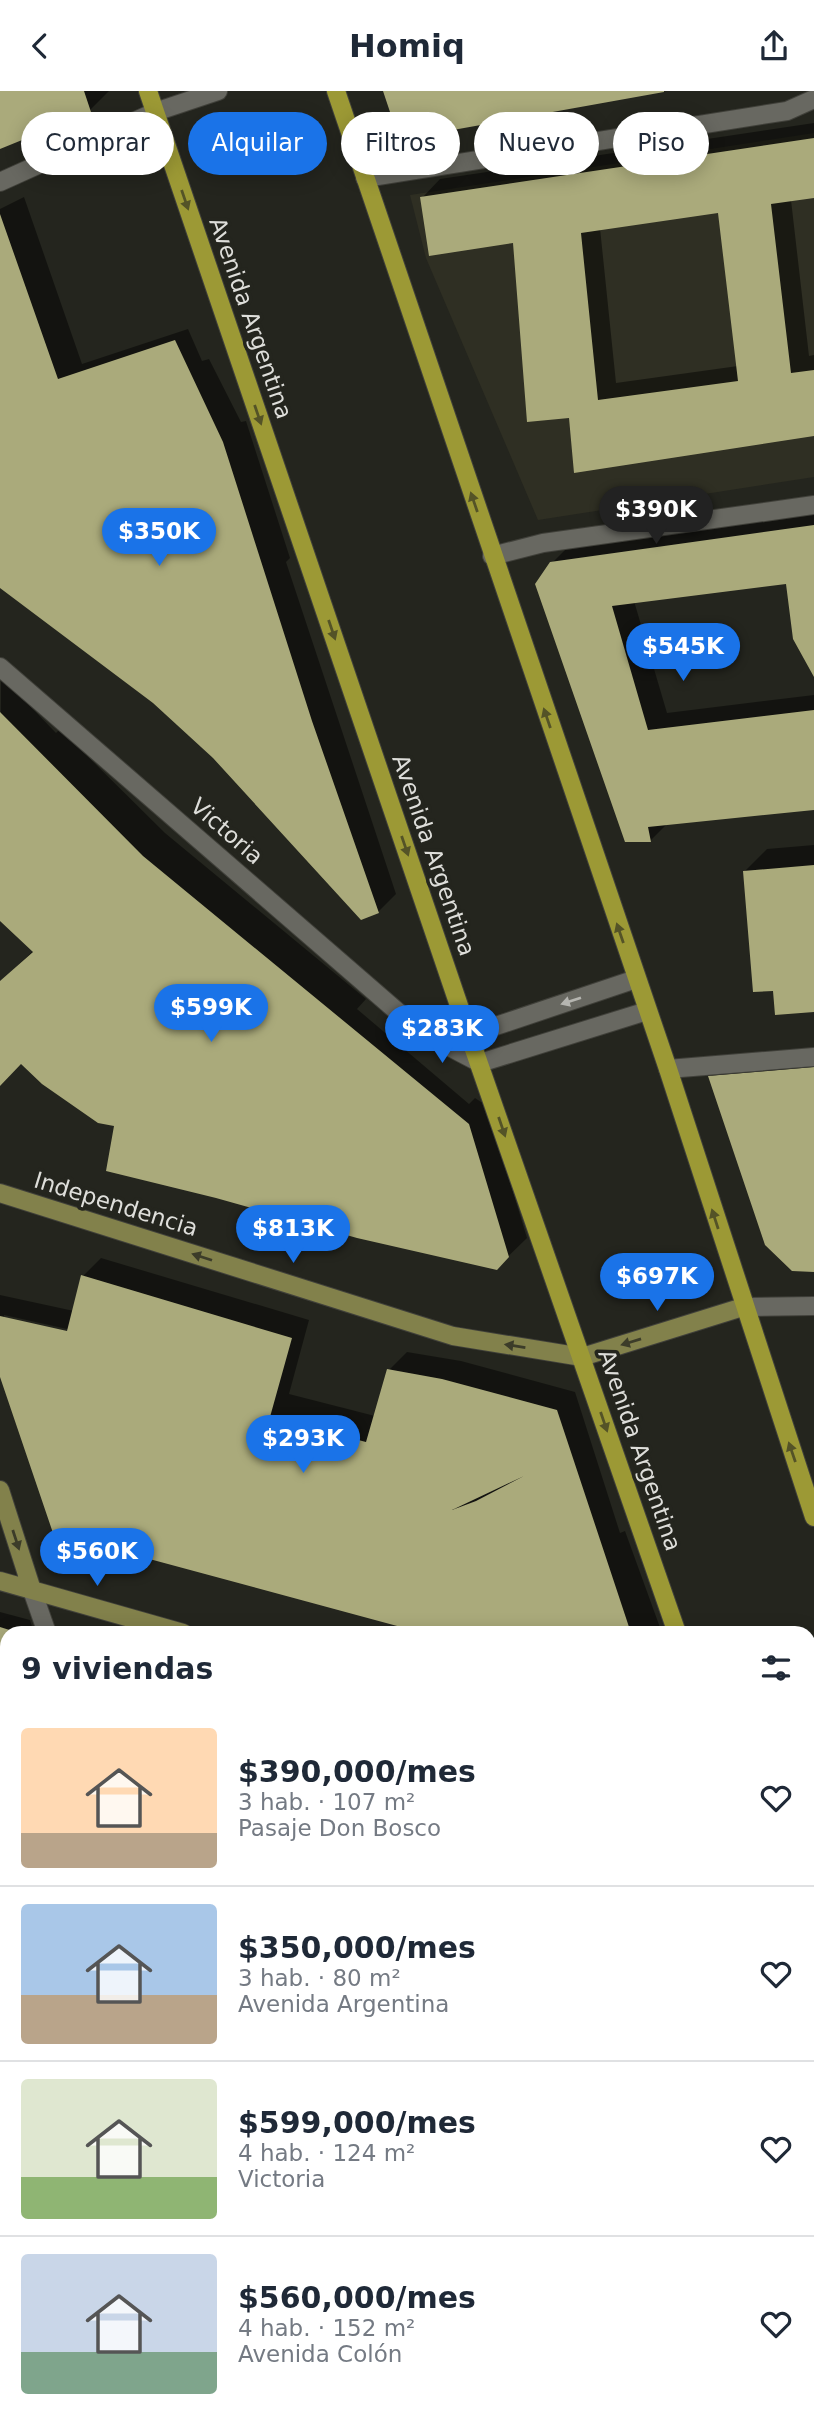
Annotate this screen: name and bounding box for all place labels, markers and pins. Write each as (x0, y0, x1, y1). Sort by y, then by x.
pin: $390K (607, 487, 705, 546)
pin: $350K (110, 509, 208, 568)
pin: $545K (634, 623, 732, 683)
pin: $599K (162, 985, 260, 1044)
pin: $283K (393, 1005, 491, 1065)
pin: $813K (244, 1205, 342, 1265)
pin: $697K (608, 1253, 706, 1313)
pin: $293K (254, 1415, 352, 1475)
pin: $560K (48, 1529, 146, 1588)

